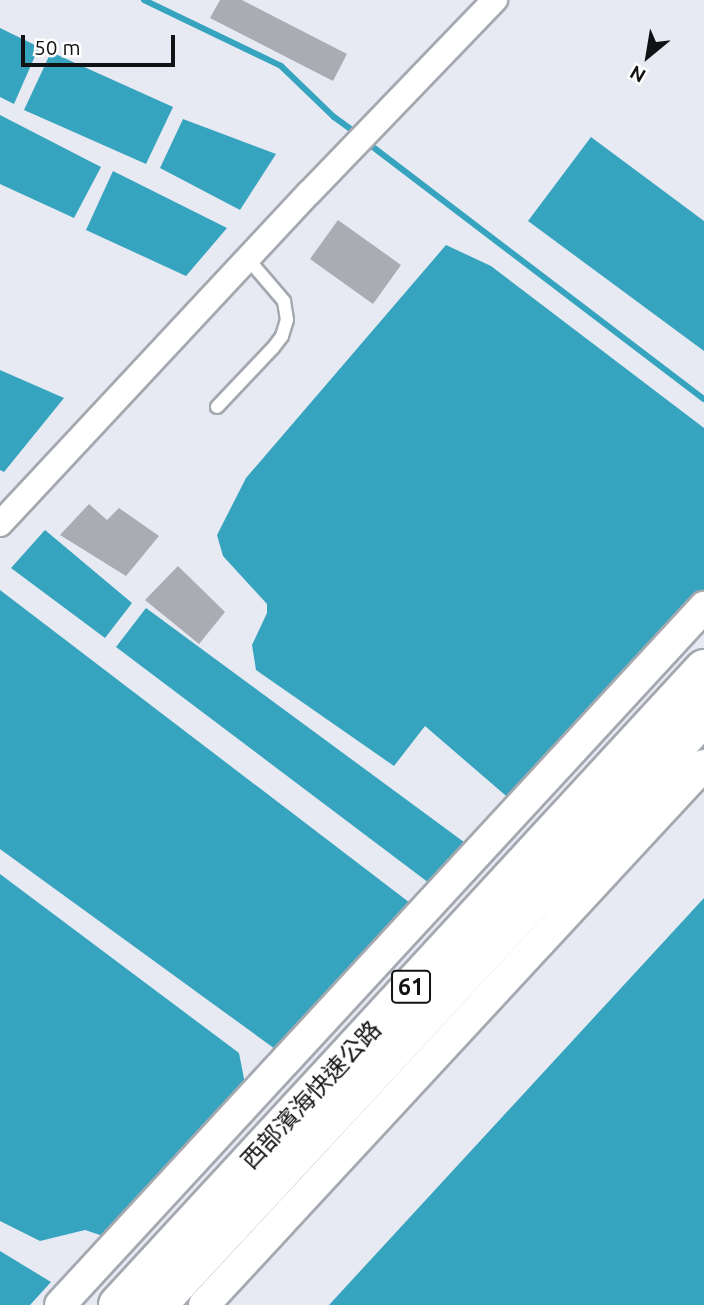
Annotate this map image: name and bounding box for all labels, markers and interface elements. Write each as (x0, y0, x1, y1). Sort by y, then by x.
scale bar (24, 21, 178, 65)
north arrow (613, 21, 683, 91)
text: 50 m (34, 35, 81, 59)
text: N (626, 61, 649, 87)
road number: 61 (390, 968, 432, 1006)
street label: 西部濱海快速公路 (235, 1015, 387, 1175)

